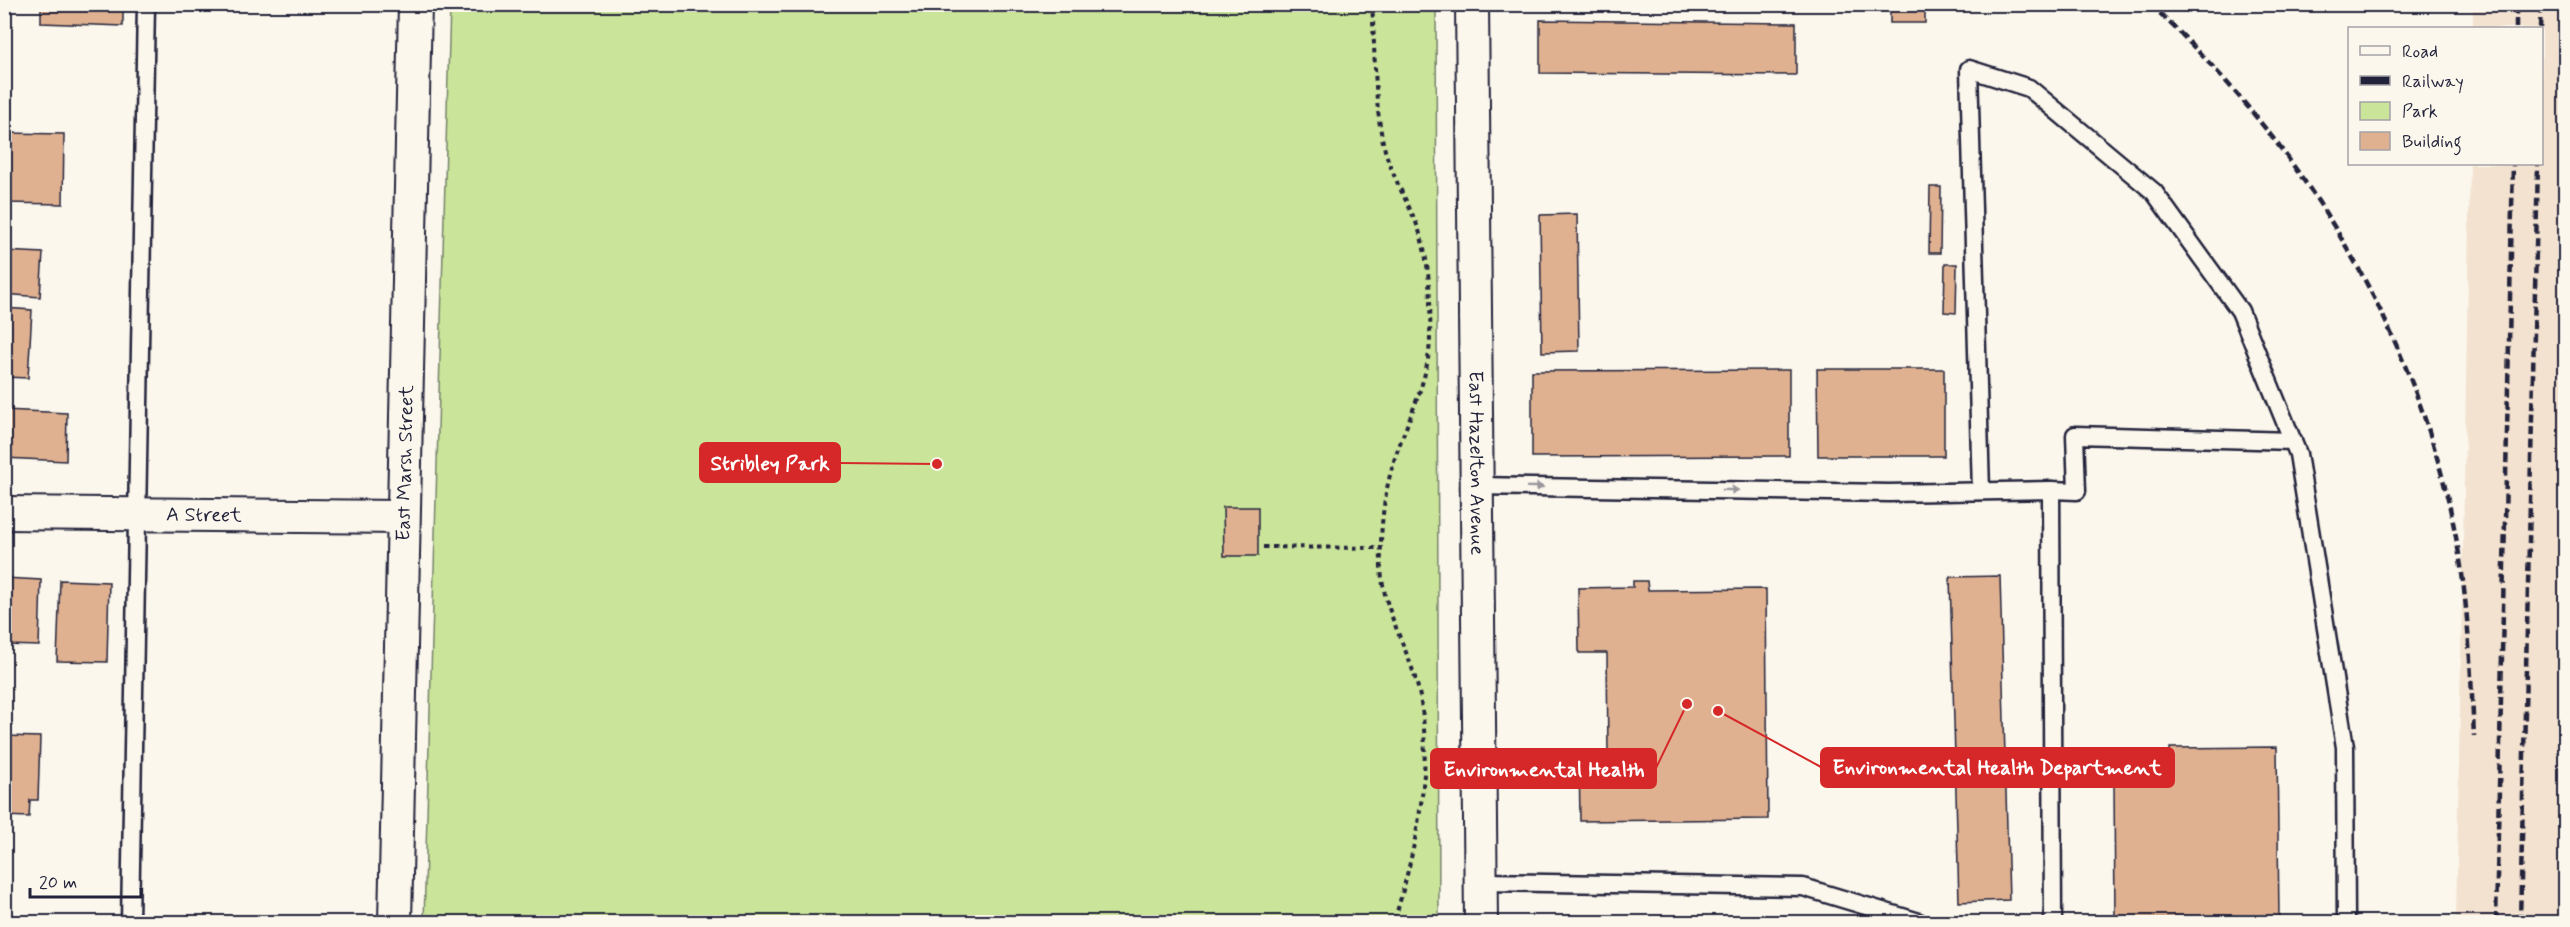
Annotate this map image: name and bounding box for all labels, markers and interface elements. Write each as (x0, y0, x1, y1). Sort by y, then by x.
legend (2348, 27, 2543, 165)
text: Road (2402, 40, 2438, 64)
text: Railway (2402, 70, 2464, 94)
text: Park (2402, 100, 2438, 124)
text: Building (2402, 130, 2462, 156)
street label: East Hazelton Avenue (1462, 371, 1491, 556)
street label: East Marsh Street (390, 384, 420, 542)
callout: Stribley Park (700, 443, 840, 482)
text: Stribley Park (710, 450, 830, 478)
one-way arrow (1526, 482, 1545, 492)
one-way arrow (1721, 485, 1740, 495)
street label: A Street (166, 501, 242, 529)
callout: Environmental Health Department (1821, 748, 2174, 787)
callout: Environmental Health (1431, 749, 1656, 788)
text: Environmental Health Department (1832, 754, 2162, 782)
text: Environmental Health (1443, 756, 1645, 784)
scale bar (30, 861, 141, 899)
text: 20 m (39, 871, 77, 895)

